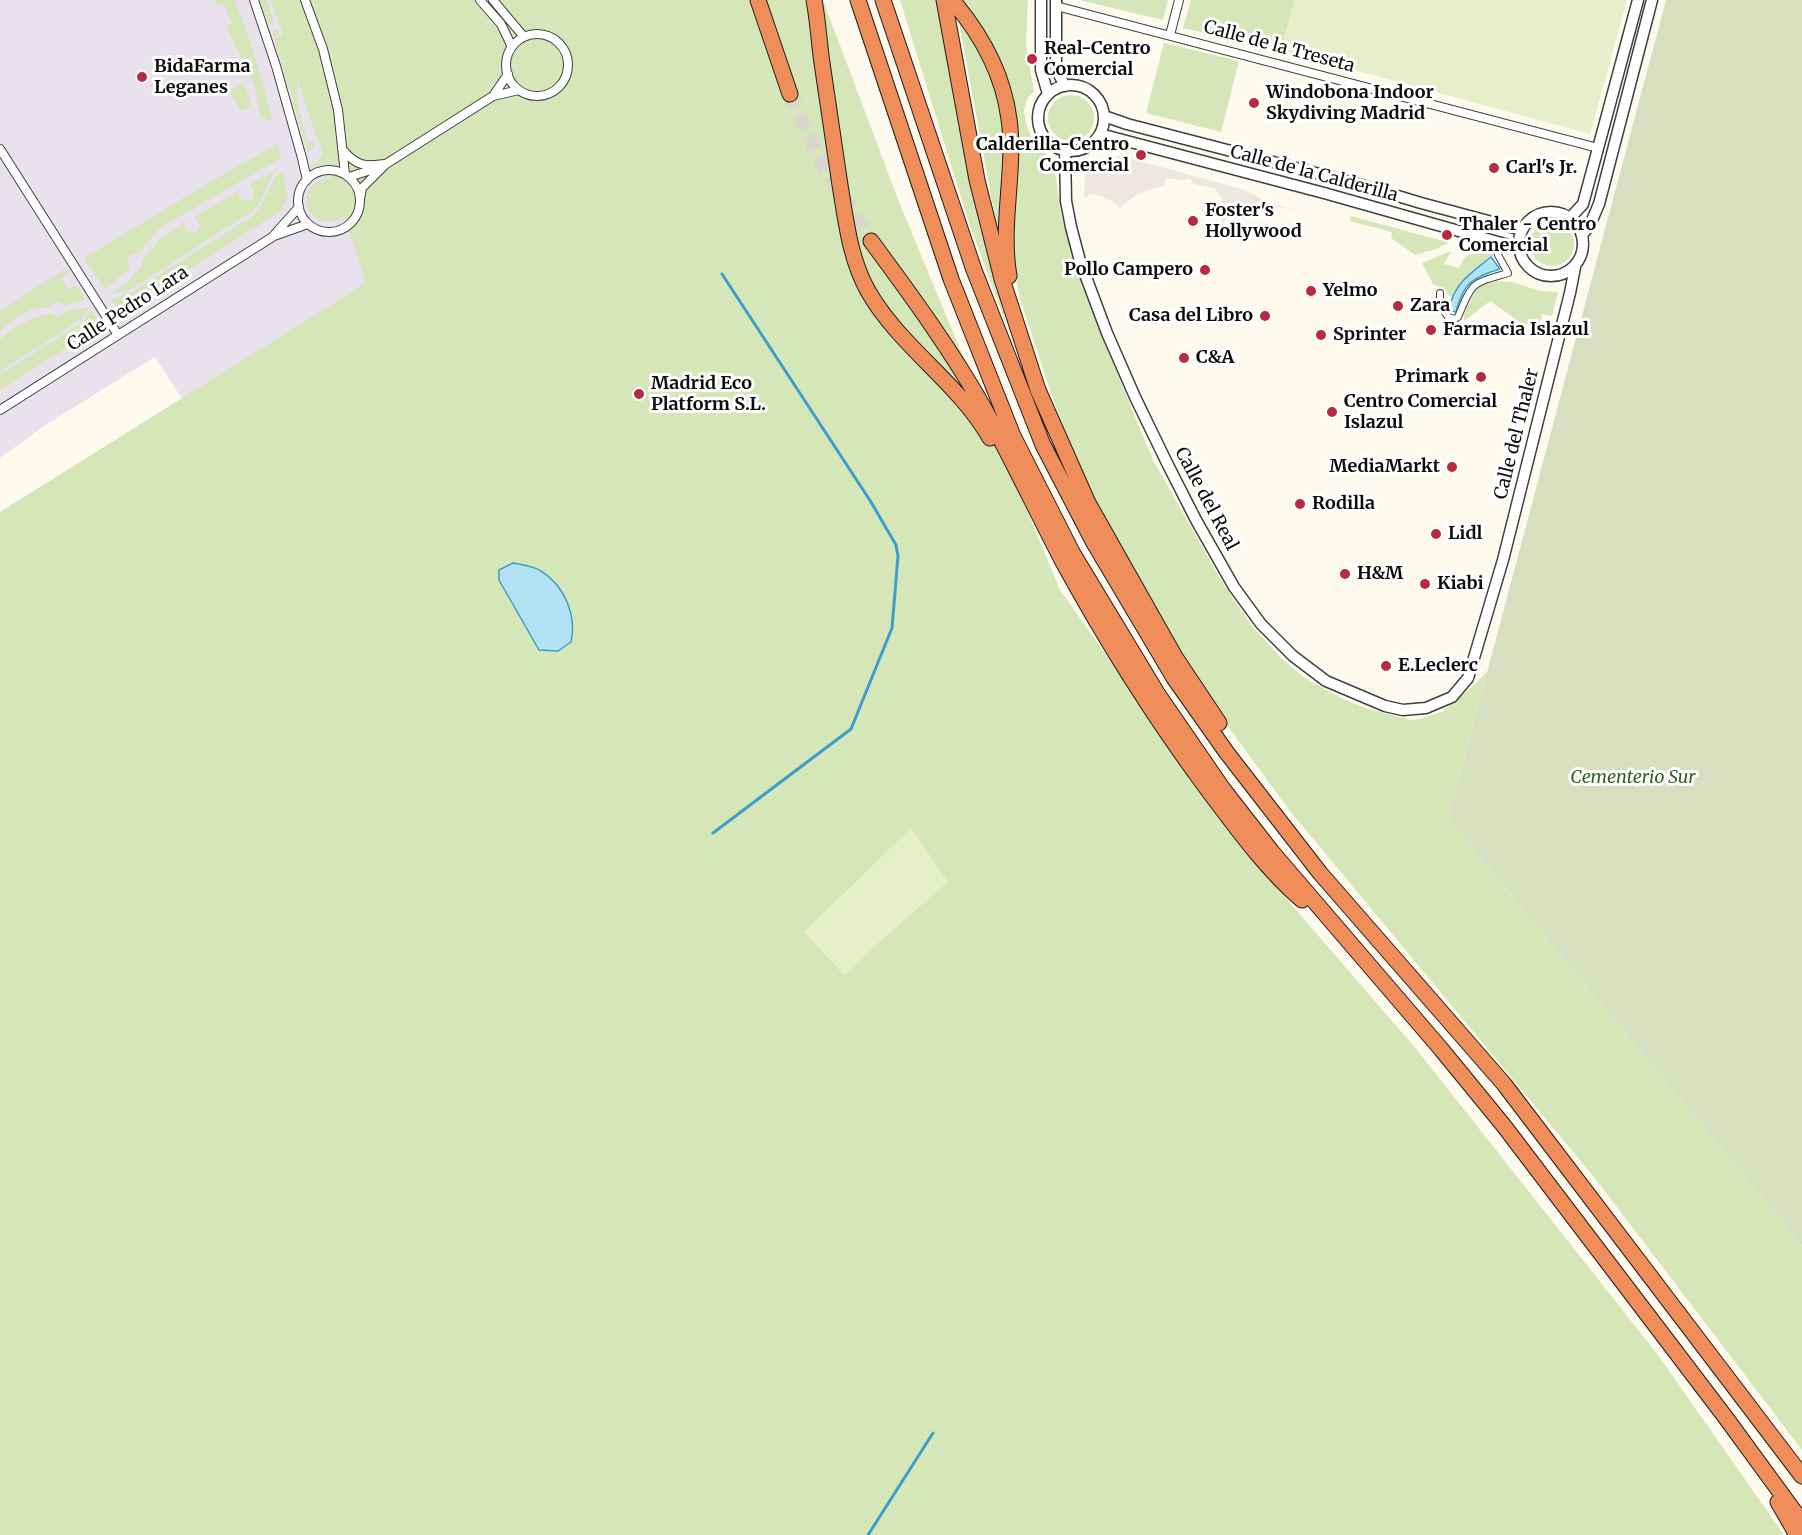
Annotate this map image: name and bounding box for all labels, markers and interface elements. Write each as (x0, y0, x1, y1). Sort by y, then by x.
street label: Calle de la Treseta (1201, 16, 1357, 78)
place label: Real-Centro Comercial (1044, 38, 1151, 80)
marker: Real-Centro Comercial (1025, 52, 1039, 66)
place label: BidaFarma Leganes (154, 56, 251, 98)
marker: BidaFarma Leganes (135, 70, 149, 84)
place label: Windobona Indoor Skydiving Madrid (1266, 82, 1434, 124)
marker: Windobona Indoor Skydiving Madrid (1247, 96, 1261, 110)
place label: Calderilla-Centro Comercial (976, 134, 1129, 176)
street label: Calle de la Calderilla (1228, 141, 1400, 207)
marker: Calderilla-Centro Comercial (1134, 148, 1148, 162)
place label: Carl's Jr. (1506, 157, 1578, 179)
marker: Carl's Jr. (1487, 161, 1501, 175)
place label: Foster's Hollywood (1205, 200, 1302, 242)
marker: Foster's Hollywood (1186, 214, 1200, 228)
place label: Thaler - Centro Comercial (1459, 214, 1596, 256)
marker: Thaler - Centro Comercial (1440, 228, 1454, 242)
place label: Pollo Campero (1064, 259, 1193, 281)
street label: Calle Pedro Lara (64, 262, 192, 356)
marker: Pollo Campero (1198, 263, 1212, 277)
place label: Yelmo (1323, 280, 1378, 302)
marker: Yelmo (1304, 284, 1318, 298)
place label: Zara (1410, 295, 1450, 317)
marker: Zara (1391, 299, 1405, 313)
place label: Casa del Libro (1129, 305, 1253, 327)
marker: Casa del Libro (1258, 309, 1272, 323)
place label: Farmacia Islazul (1443, 319, 1589, 341)
marker: Farmacia Islazul (1424, 323, 1438, 337)
place label: Sprinter (1333, 324, 1406, 346)
marker: Sprinter (1314, 328, 1328, 342)
place label: C&A (1196, 347, 1234, 369)
marker: C&A (1177, 351, 1191, 365)
place label: Primark (1395, 366, 1469, 388)
street label: Calle del Thaler (1490, 366, 1544, 502)
marker: Primark (1474, 370, 1488, 384)
place label: Madrid Eco Platform S.L. (651, 373, 766, 416)
marker: Madrid Eco Platform S.L. (632, 387, 646, 401)
place label: Centro Comercial Islazul (1344, 391, 1497, 434)
marker: Centro Comercial Islazul (1325, 405, 1339, 419)
street label: Calle del Real (1170, 444, 1242, 554)
place label: MediaMarkt (1329, 456, 1440, 478)
marker: MediaMarkt (1445, 460, 1459, 474)
place label: Rodilla (1312, 493, 1375, 515)
marker: Rodilla (1293, 497, 1307, 511)
place label: Lidl (1448, 523, 1482, 545)
marker: Lidl (1429, 527, 1443, 541)
place label: H&M (1357, 563, 1403, 585)
marker: H&M (1338, 567, 1352, 581)
place label: Kiabi (1437, 573, 1484, 595)
marker: Kiabi (1418, 577, 1432, 591)
place label: E.Leclerc (1398, 655, 1478, 677)
marker: E.Leclerc (1379, 659, 1393, 673)
park label: Cementerio Sur (1570, 767, 1696, 789)

